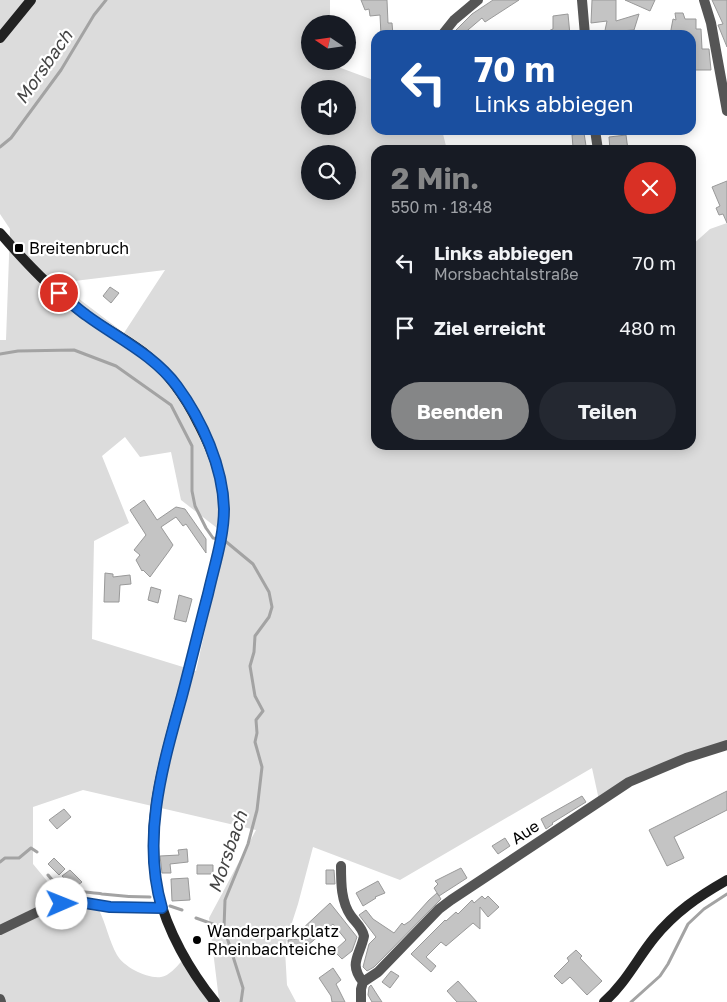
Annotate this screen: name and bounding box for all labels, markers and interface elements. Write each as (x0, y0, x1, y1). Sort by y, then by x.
north arrow (301, 15, 356, 70)
map controls (301, 15, 356, 200)
water label: Morsbach (10, 25, 77, 108)
text: 70 m (474, 48, 555, 90)
icon: left (391, 50, 456, 115)
button: sound (301, 80, 356, 135)
text: Links abbiegen (474, 90, 634, 117)
button: search (301, 145, 356, 200)
text: 2 Min. (391, 160, 479, 196)
button: close (624, 162, 676, 214)
text: 550 m · 18:48 (391, 197, 492, 217)
place label: Breitenbruch (29, 238, 129, 258)
text: Links abbiegen (434, 241, 573, 264)
marker: Breitenbruch (13, 242, 25, 254)
icon: left (391, 249, 419, 277)
text: 70 m (633, 251, 676, 274)
text: Morsbachtalstraße (434, 264, 578, 284)
pin (38, 272, 80, 314)
icon: arrive (45, 279, 73, 307)
icon: arrive (391, 314, 419, 342)
text: Ziel erreicht (434, 316, 546, 339)
text: 480 m (619, 316, 676, 339)
button: Beenden (391, 382, 529, 440)
button: Teilen (539, 382, 676, 440)
water label: Morsbach (203, 807, 252, 895)
street label: Aue (507, 816, 543, 848)
position arrow (35, 877, 87, 929)
place label: Wanderparkplatz Rheinbachteiche (207, 921, 339, 959)
marker: Wanderparkplatz Rheinbachteiche (191, 934, 203, 946)

